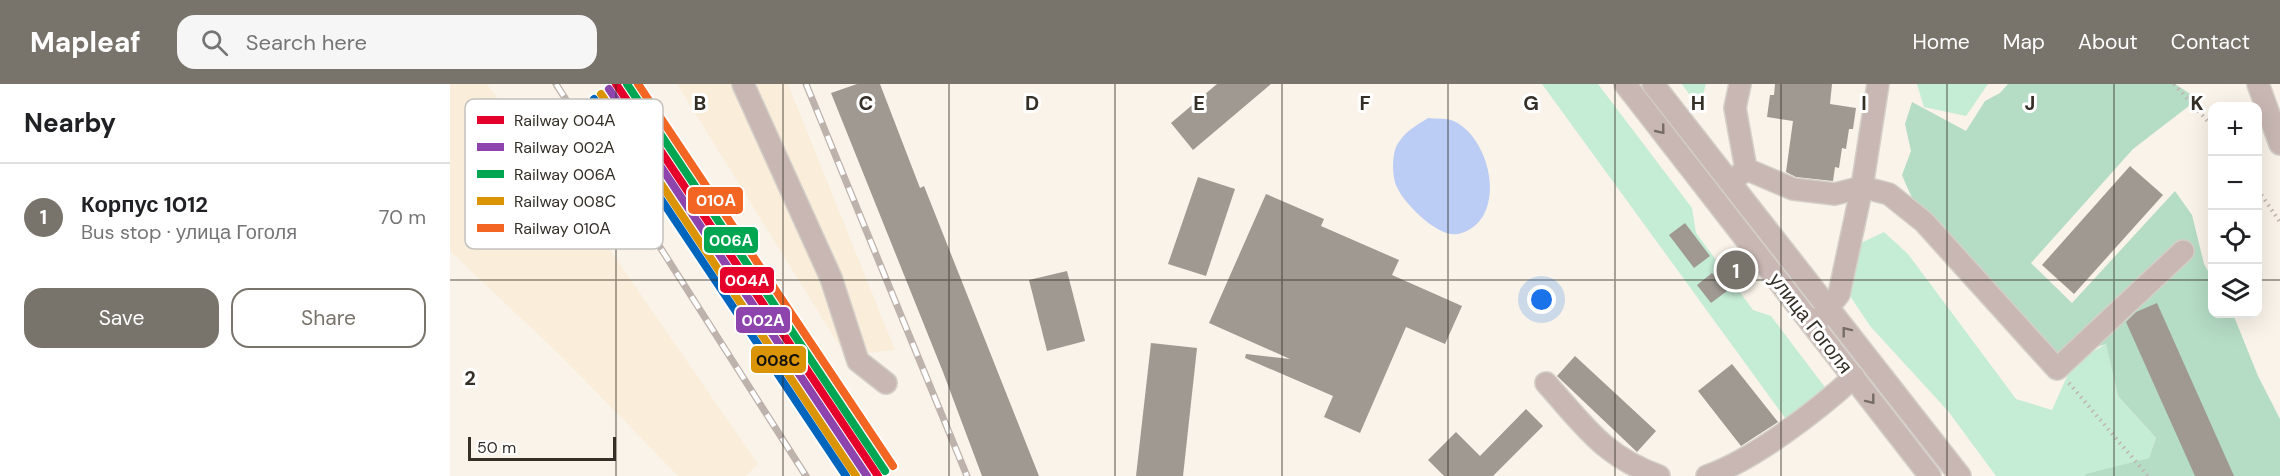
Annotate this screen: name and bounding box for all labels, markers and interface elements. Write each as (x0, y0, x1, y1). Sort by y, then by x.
search box (177, 15, 597, 69)
text: Mapleaf (30, 24, 141, 61)
icon: search (198, 26, 231, 59)
text: Search here (246, 28, 367, 57)
text: Home (1912, 28, 1970, 56)
text: Map (2003, 28, 2045, 56)
text: About (2078, 28, 2138, 56)
text: Contact (2171, 28, 2250, 56)
text: B (694, 90, 706, 116)
text: C (859, 90, 873, 116)
text: D (1025, 90, 1039, 116)
text: E (1193, 90, 1205, 116)
text: F (1359, 90, 1371, 116)
text: G (1523, 90, 1539, 116)
text: H (1691, 90, 1705, 116)
text: I (1861, 90, 1867, 116)
text: J (2025, 90, 2035, 116)
text: K (2190, 90, 2204, 116)
legend (465, 99, 663, 249)
map controls (2208, 102, 2262, 318)
button: + (2208, 102, 2262, 156)
text: Nearby (24, 106, 116, 140)
text: Railway 004А (514, 110, 616, 131)
one-way arrow (1653, 123, 1664, 134)
text: Railway 002А (514, 137, 615, 158)
button: − (2208, 156, 2262, 210)
text: Railway 006А (514, 164, 616, 185)
line badge: 010А (687, 186, 744, 215)
text: Корпус 1012 (81, 190, 208, 219)
text: 010А (696, 190, 736, 211)
text: Railway 008С (514, 191, 616, 212)
text: 1 (40, 204, 47, 230)
text: 70 m (379, 204, 426, 230)
button: locate (2208, 210, 2262, 264)
text: Railway 010А (514, 218, 611, 239)
text: Bus stop · улица Гоголя (81, 219, 297, 245)
line badge: 006А (703, 226, 759, 254)
text: 006А (709, 230, 754, 251)
pin: 1 (1716, 248, 1756, 292)
button: layers (2208, 264, 2262, 318)
line badge: 004А (719, 266, 775, 294)
street label: улица Гоголя (1764, 267, 1858, 379)
text: 004А (725, 270, 770, 291)
your location (1527, 285, 1556, 314)
button: Save (24, 288, 219, 348)
button: Share (231, 288, 426, 348)
line badge: 002А (735, 306, 791, 334)
text: 002А (741, 310, 785, 331)
one-way arrow (1842, 327, 1853, 338)
line badge: 008С (750, 345, 807, 374)
text: 008С (756, 350, 801, 371)
text: 2 (464, 365, 476, 391)
one-way arrow (1864, 393, 1875, 404)
scale bar (468, 434, 616, 462)
text: 50 m (477, 437, 516, 458)

